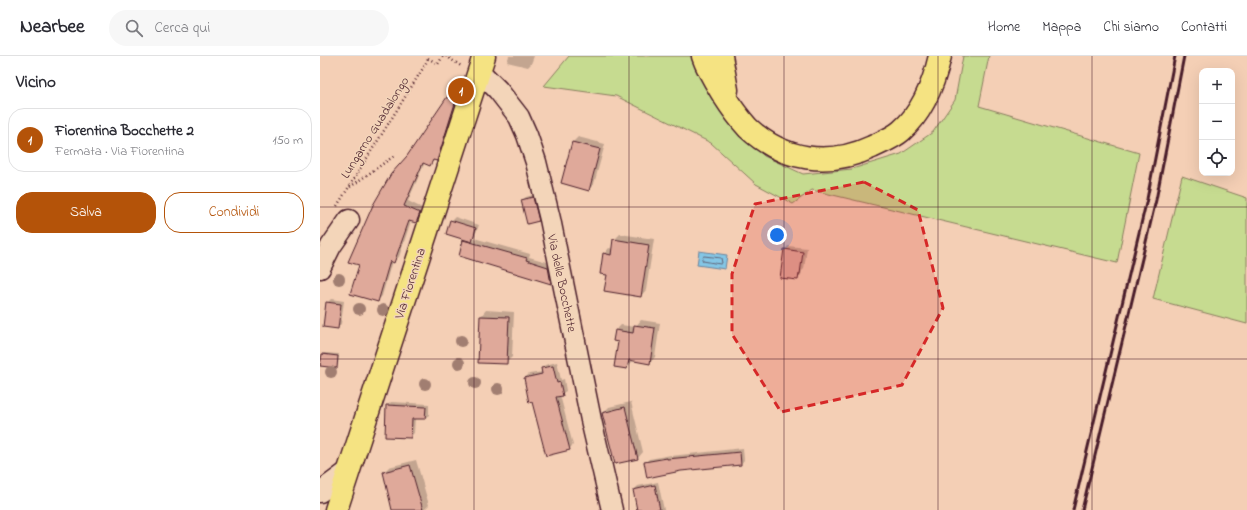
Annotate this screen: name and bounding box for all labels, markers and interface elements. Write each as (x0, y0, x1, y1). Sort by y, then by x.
search box (109, 10, 389, 46)
text: Nearbee (20, 14, 85, 41)
icon: search (123, 17, 145, 39)
text: Cerca qui (155, 17, 210, 39)
text: Home (988, 17, 1020, 38)
text: Mappa (1042, 17, 1081, 38)
text: Chi siamo (1103, 17, 1159, 38)
text: Contatti (1181, 17, 1227, 38)
map controls (1199, 68, 1235, 176)
button: + (1199, 68, 1235, 104)
text: Vicino (16, 70, 56, 95)
street label: Lungarno Guadalongo (336, 73, 415, 183)
pin: 1 (448, 76, 474, 106)
button: − (1199, 104, 1235, 140)
text: Fiorentina Bocchette 2 (55, 120, 194, 142)
text: 1 (28, 131, 32, 150)
text: 150 m (272, 131, 303, 150)
button: locate (1199, 140, 1235, 176)
text: Fermata · Via Fiorentina (55, 142, 184, 161)
button: Salva (16, 192, 156, 233)
button: Condividi (164, 192, 304, 233)
your location (767, 225, 787, 245)
street label: Via delle Bocchette (542, 232, 581, 334)
street label: Via Fiorentina (390, 246, 431, 322)

